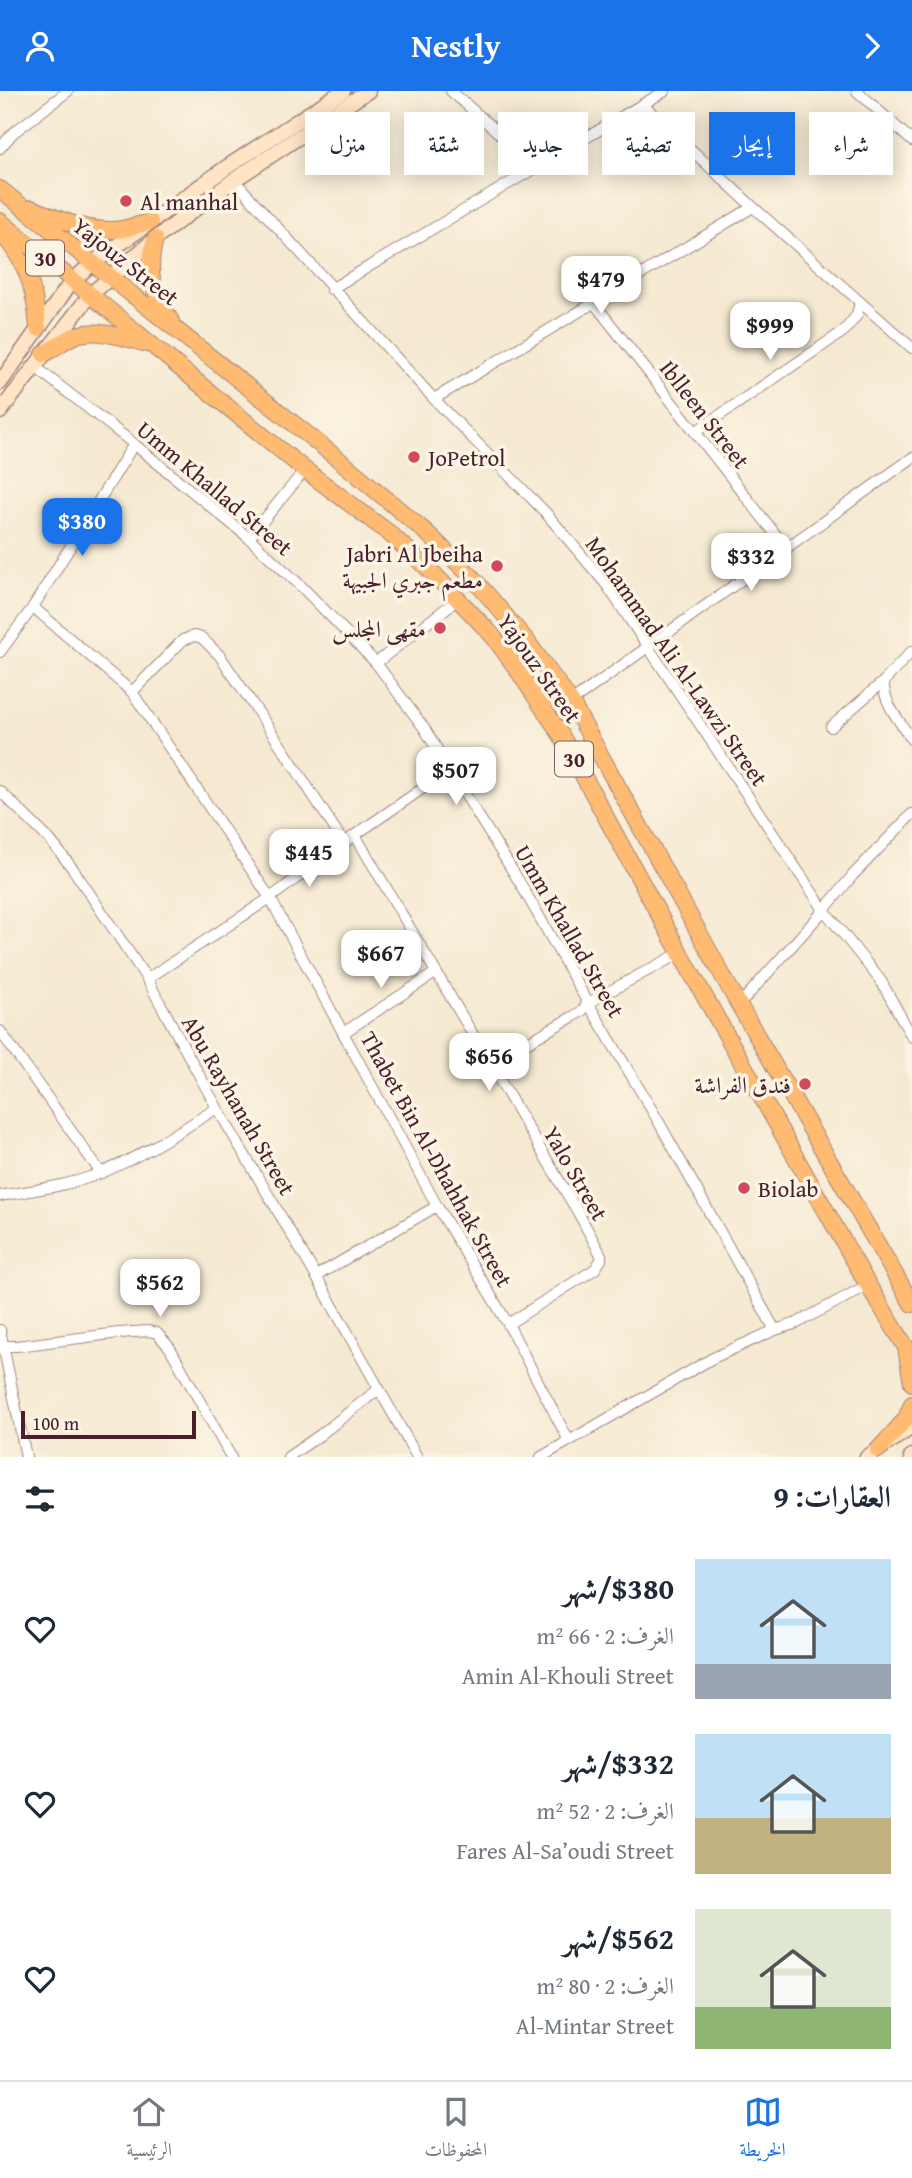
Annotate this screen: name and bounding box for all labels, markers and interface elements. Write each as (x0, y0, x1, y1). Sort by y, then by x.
text: Nestly (411, 22, 501, 69)
icon: person (21, 27, 59, 65)
icon: forward (853, 27, 891, 65)
chip: منزل (305, 112, 390, 175)
chip: شقة (404, 112, 484, 175)
chip: جديد (498, 112, 588, 175)
chip: تصفية (602, 112, 695, 175)
chip: إيجار (709, 112, 795, 175)
chip: شراء (809, 112, 893, 175)
place label: Al manhal (140, 185, 238, 218)
marker: Al manhal (118, 193, 134, 209)
street label: Yajouz Street (66, 209, 186, 313)
road number: 30 (26, 241, 64, 275)
pin: $479 (560, 257, 642, 316)
text: $479 (577, 262, 625, 295)
pin: $999 (729, 303, 811, 362)
text: $999 (746, 308, 794, 341)
street label: Iblleen Street (652, 353, 758, 475)
street label: Umm Khallad Street (130, 413, 300, 563)
place label: JoPetrol (425, 441, 506, 474)
marker: JoPetrol (406, 449, 422, 465)
pin: $380 (41, 498, 123, 558)
text: $380 (58, 504, 106, 537)
street label: Mohammad Ali Al-Lawzi Street (578, 529, 776, 793)
pin: $332 (710, 533, 792, 593)
place label: Jabri Al Jbeiha مطعم جبري الجبيهة (342, 537, 483, 602)
text: $332 (727, 539, 775, 572)
marker: Jabri Al Jbeiha مطعم جبري الجبيهة (489, 558, 505, 574)
street label: Yajouz Street (490, 607, 590, 729)
place label: مقهى المجلس (332, 612, 426, 645)
marker: مقهى المجلس (432, 620, 448, 636)
road number: 30 (555, 741, 593, 777)
pin: $507 (415, 747, 497, 807)
text: $507 (432, 753, 480, 786)
pin: $445 (268, 829, 350, 889)
text: $445 (285, 835, 333, 868)
street label: Umm Khallad Street (507, 839, 633, 1023)
pin: $667 (340, 930, 422, 990)
text: $667 (357, 936, 405, 969)
street label: Abu Rayhanah Street (174, 1009, 304, 1201)
street label: Thabet Bin Al-Dhahhak Street (353, 1025, 521, 1293)
pin: $656 (448, 1033, 530, 1093)
text: $656 (465, 1039, 513, 1072)
place label: فندق الفراشة (695, 1068, 791, 1101)
marker: فندق الفراشة (797, 1076, 813, 1092)
street label: Yalo Street (536, 1119, 616, 1227)
place label: Biolab (758, 1172, 818, 1205)
marker: Biolab (736, 1180, 752, 1196)
pin: $562 (119, 1259, 201, 1319)
text: $562 (136, 1265, 184, 1298)
scale bar (21, 1408, 196, 1440)
text: 100 m (32, 1409, 79, 1437)
text: العقارات: 9 (773, 1474, 891, 1518)
icon: filters (21, 1480, 59, 1518)
text: $380/شهر (563, 1566, 674, 1610)
icon: home (751, 1587, 835, 1671)
icon: heart (21, 1610, 59, 1648)
text: الغرف: 2 · 66 m² (537, 1619, 674, 1652)
text: Amin Al-Khouli Street (462, 1659, 674, 1692)
text: $332/شهر (563, 1741, 674, 1785)
icon: home (751, 1762, 835, 1846)
icon: heart (21, 1785, 59, 1823)
text: الغرف: 2 · 52 m² (537, 1794, 674, 1827)
text: Fares Al-Sa’oudi Street (457, 1834, 674, 1867)
text: $562/شهر (563, 1916, 674, 1960)
icon: home (751, 1937, 835, 2021)
icon: heart (21, 1960, 59, 1998)
text: الغرف: 2 · 80 m² (537, 1969, 674, 2002)
text: Al-Mintar Street (516, 2009, 674, 2042)
tab: الرئيسية (126, 2093, 172, 2168)
tab: المحفوظات (424, 2093, 487, 2168)
tab: الخريطة (740, 2093, 786, 2168)

